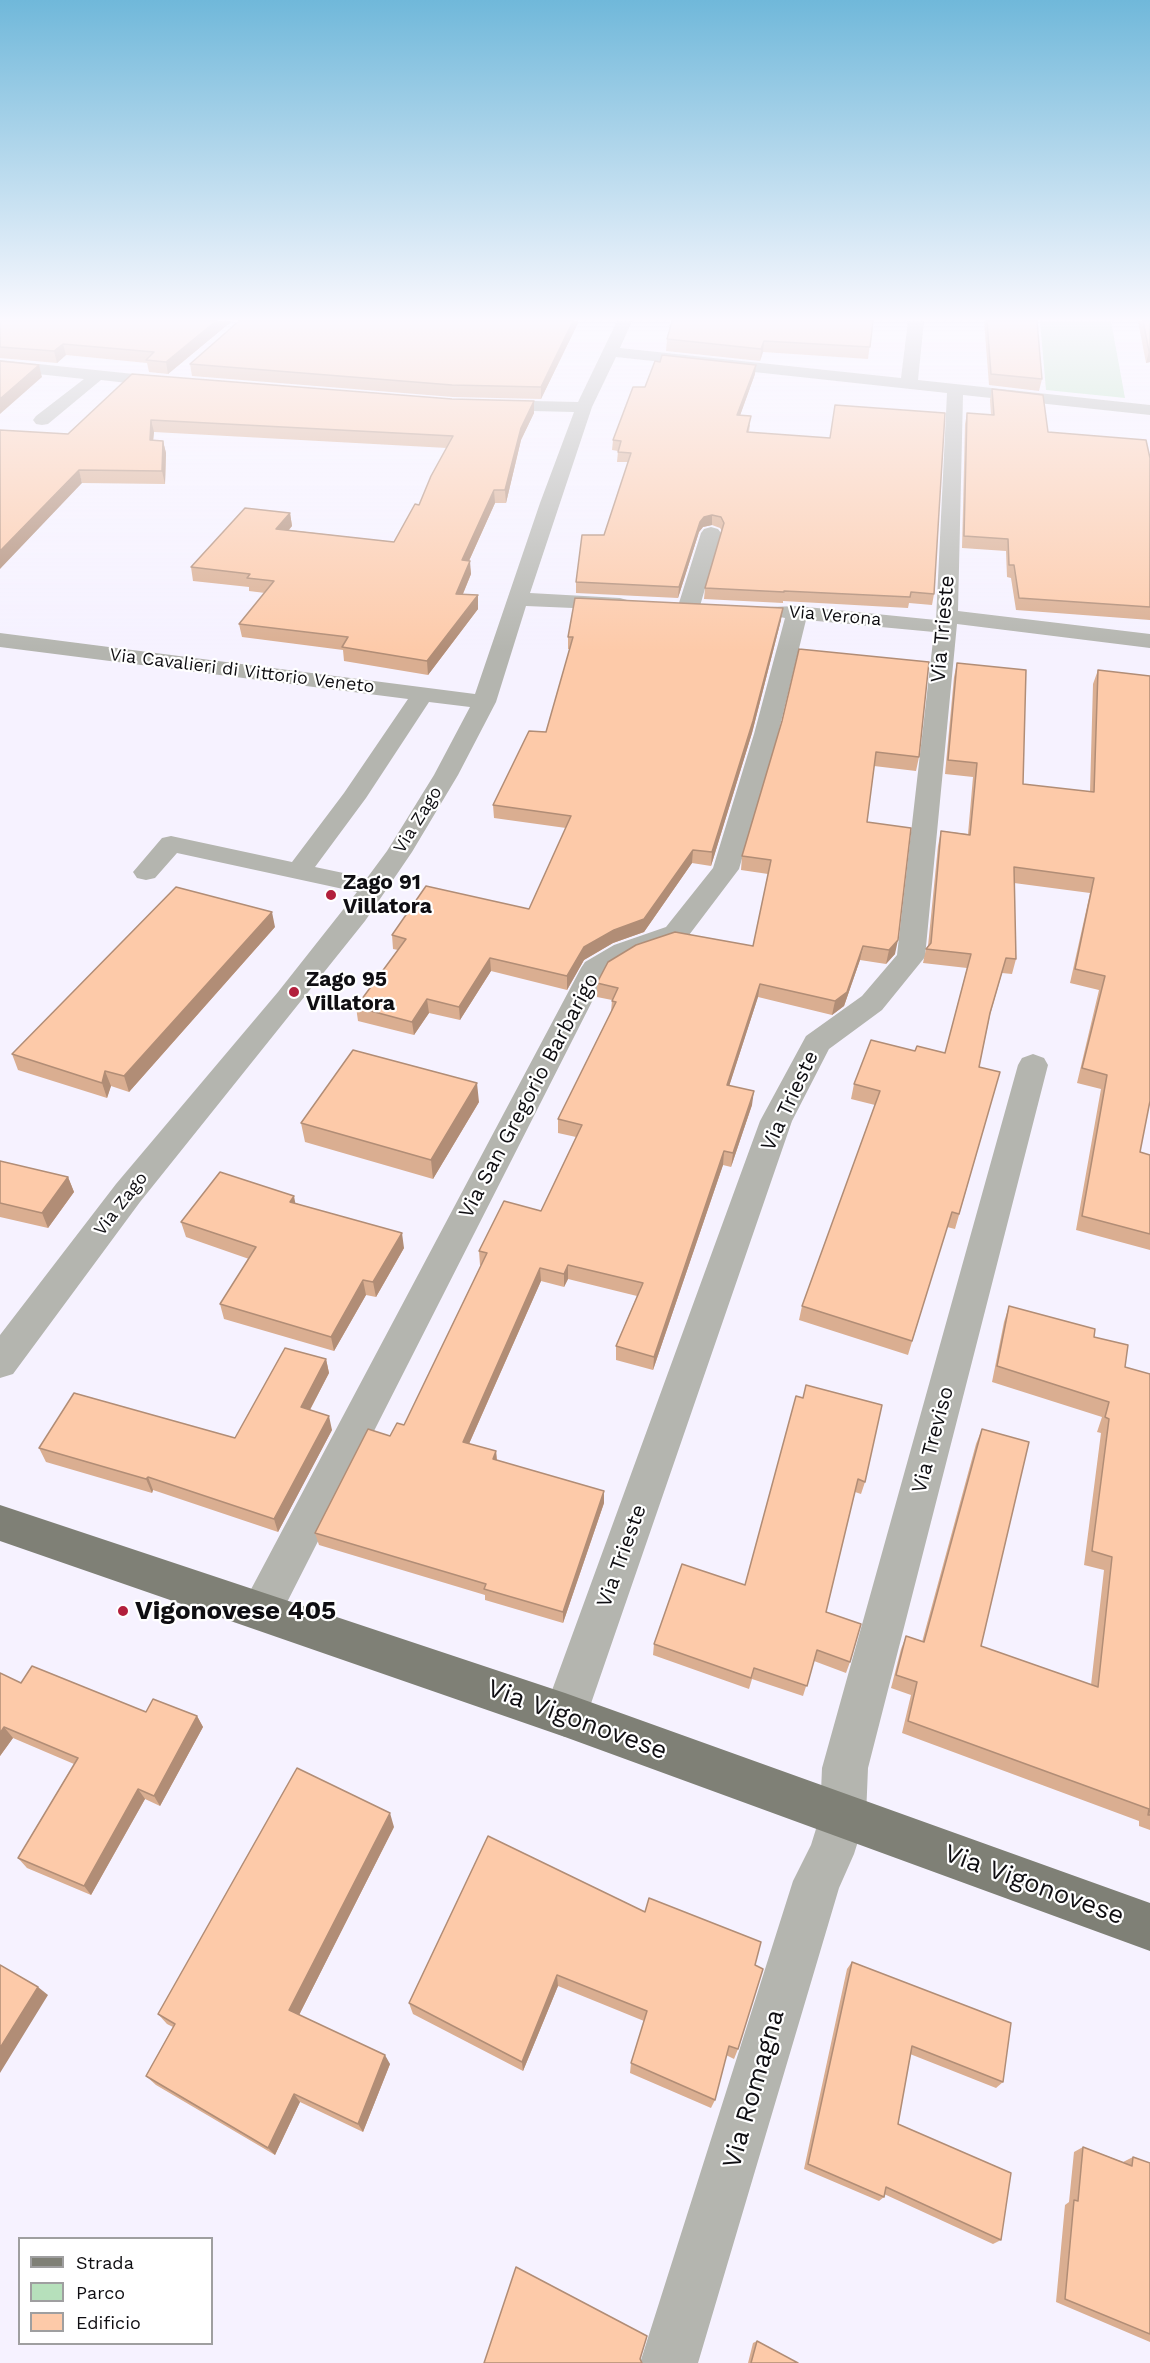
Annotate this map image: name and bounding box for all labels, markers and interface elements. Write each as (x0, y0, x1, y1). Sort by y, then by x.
street label: Via Trieste (926, 574, 960, 684)
street label: Via Verona (788, 601, 882, 631)
street label: Via Cavalieri di Vittorio Veneto (108, 644, 376, 698)
street label: Via Zago (389, 783, 447, 857)
place label: Zago 91 Villatora (343, 870, 432, 920)
marker: Zago 91 Villatora (324, 888, 338, 902)
place label: Zago 95 Villatora (306, 967, 395, 1017)
street label: Via San Gregorio Barbarigo (454, 969, 604, 1223)
marker: Zago 95 Villatora (287, 985, 301, 999)
street label: Via Trieste (756, 1047, 824, 1155)
street label: Via Zago (90, 1168, 152, 1240)
street label: Via Treviso (907, 1384, 959, 1496)
street label: Via Trieste (592, 1501, 652, 1611)
place label: Vigonovese 405 (135, 1595, 336, 1627)
marker: Vigonovese 405 (116, 1604, 130, 1618)
street label: Via Vigonovese (483, 1673, 671, 1767)
street label: Via Vigonovese (940, 1838, 1128, 1932)
street label: Via Romagna (716, 2006, 792, 2172)
legend (18, 2237, 213, 2345)
text: Strada (76, 2252, 134, 2273)
text: Parco (76, 2282, 125, 2303)
text: Edificio (76, 2312, 141, 2333)

